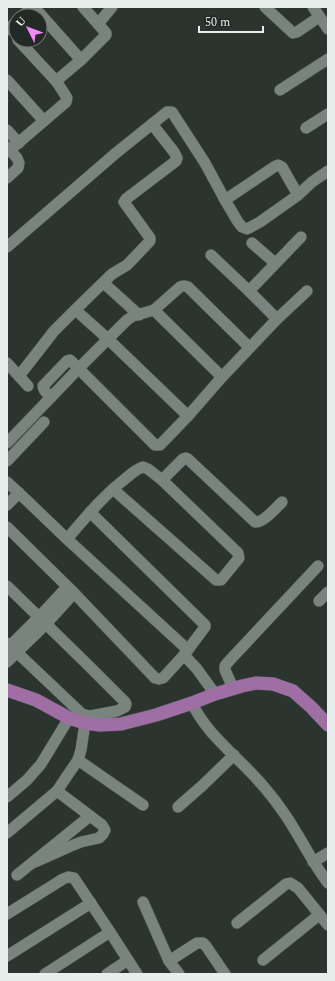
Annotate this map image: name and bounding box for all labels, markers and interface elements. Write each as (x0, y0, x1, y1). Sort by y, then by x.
north arrow (8, 8, 48, 48)
scale bar (199, 8, 263, 34)
text: U (12, 13, 30, 31)
text: 50 m (205, 13, 230, 32)

